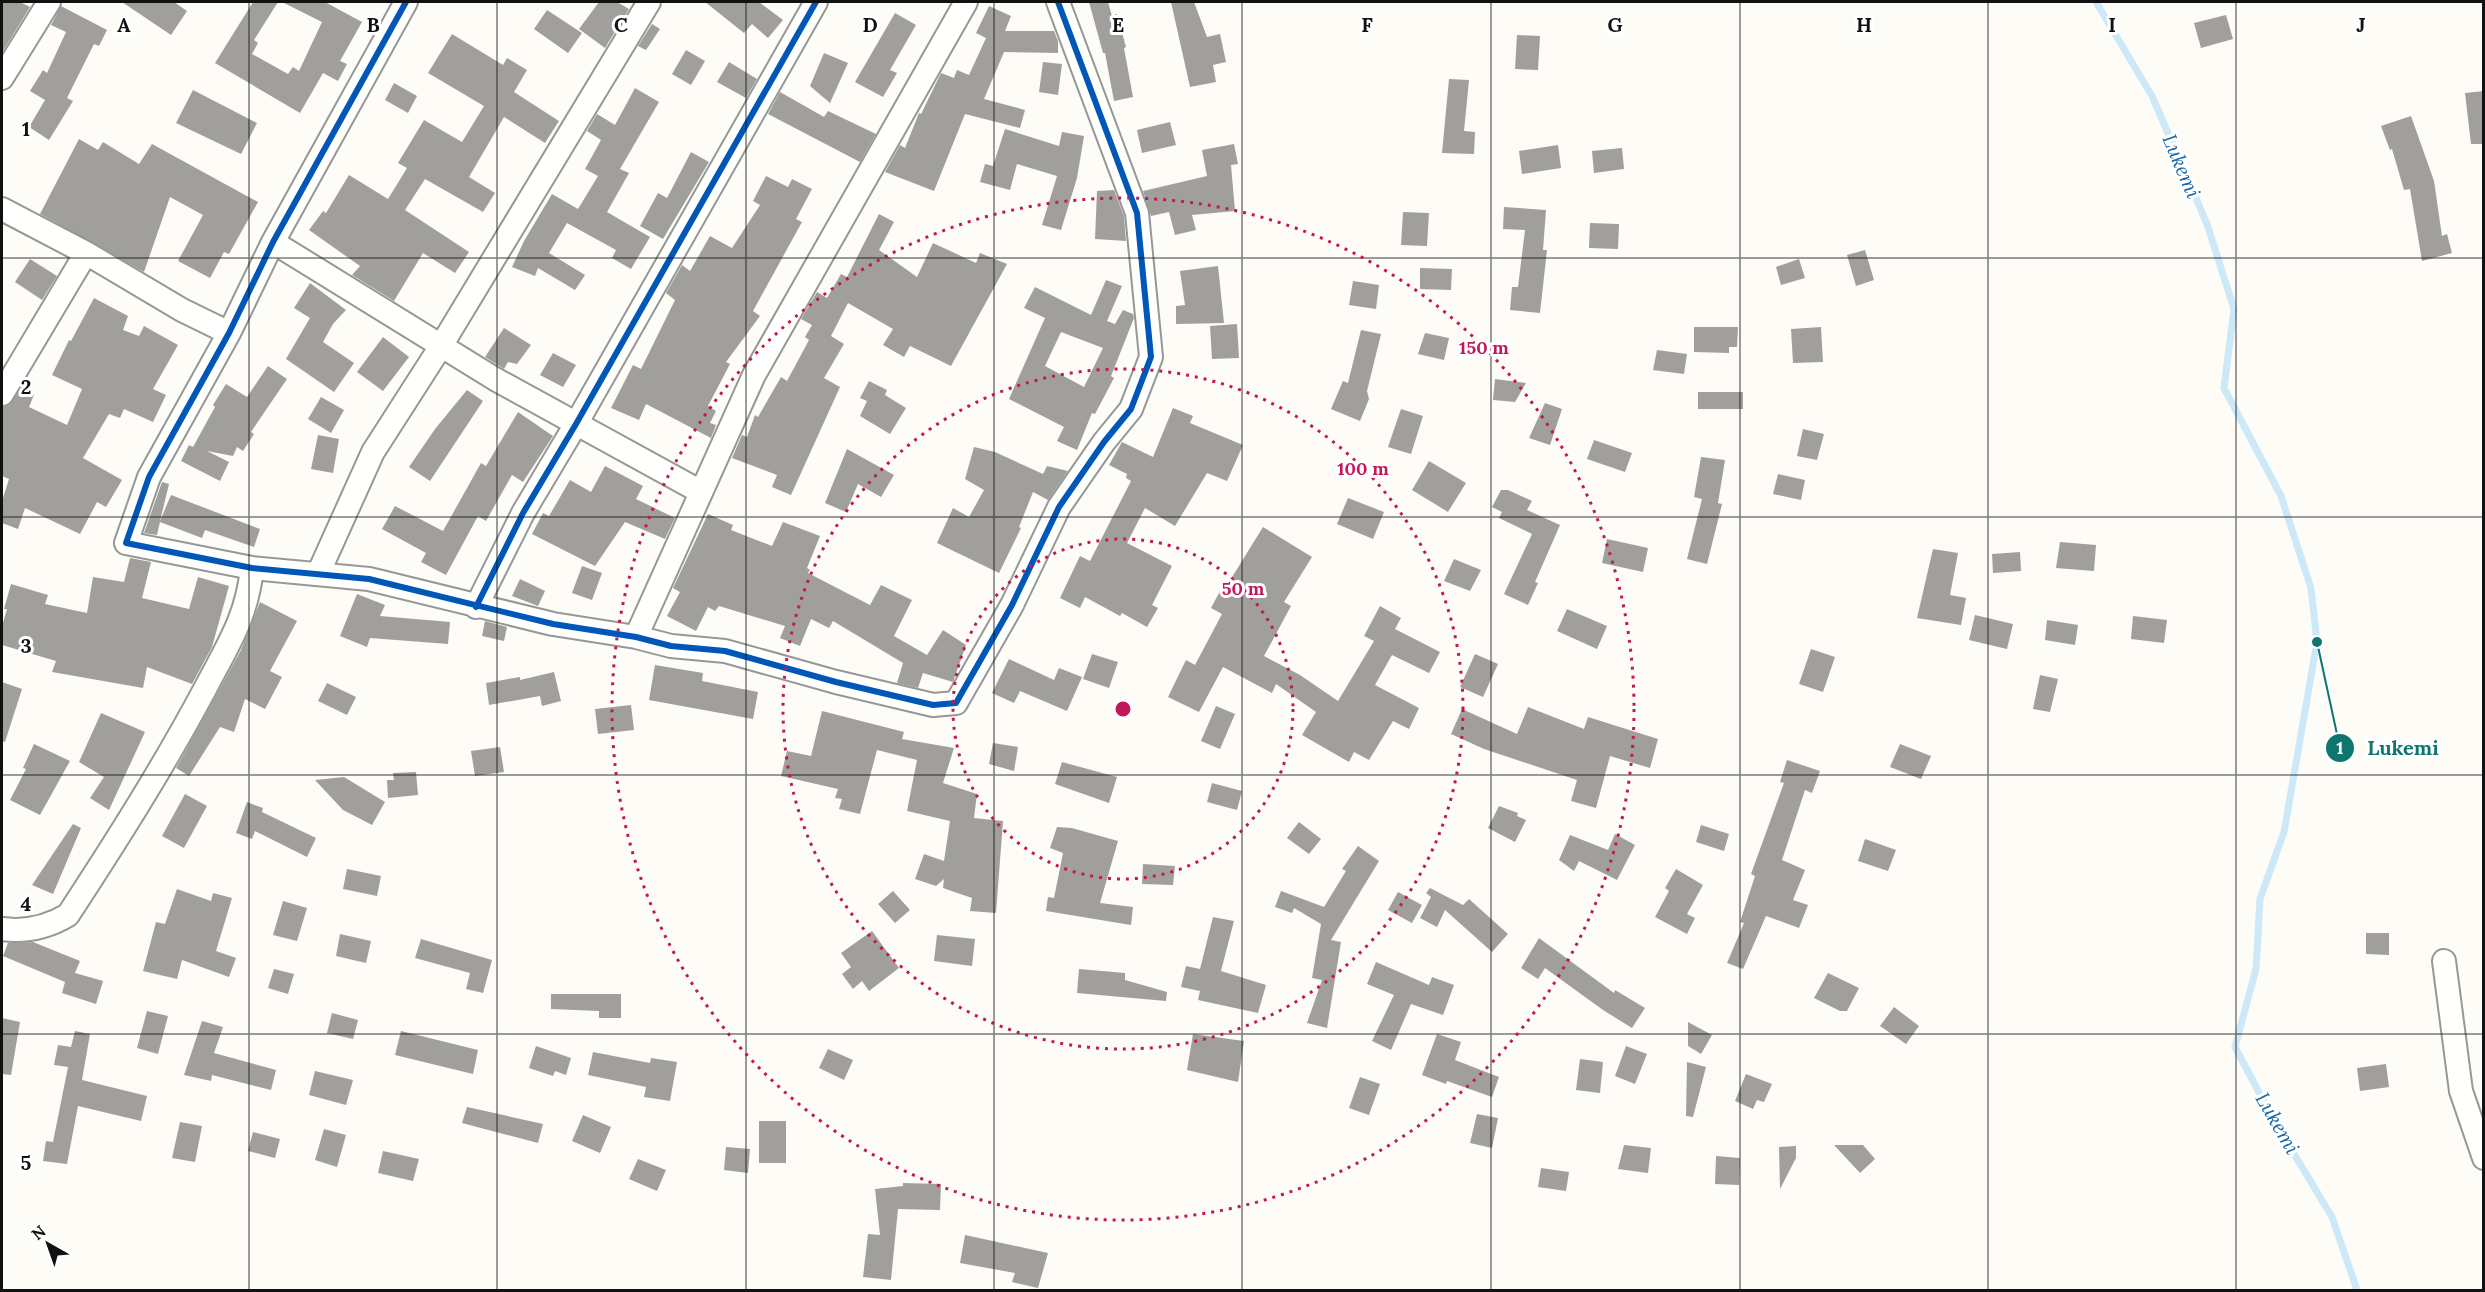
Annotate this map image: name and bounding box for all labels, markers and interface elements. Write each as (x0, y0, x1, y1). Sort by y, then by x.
text: A (117, 12, 131, 37)
text: B (366, 12, 380, 37)
text: C (614, 12, 628, 37)
text: D (862, 12, 878, 37)
text: E (1112, 12, 1124, 37)
text: F (1361, 12, 1373, 37)
text: G (1607, 12, 1623, 37)
text: H (1856, 12, 1872, 37)
text: I (2108, 12, 2116, 37)
text: J (2356, 12, 2366, 37)
text: 1 (22, 116, 30, 141)
water label: Lukemi (2157, 130, 2207, 202)
text: 150 m (1459, 336, 1509, 359)
text: 2 (21, 374, 31, 399)
text: 100 m (1337, 457, 1389, 480)
text: 50 m (1222, 577, 1265, 600)
text: 3 (20, 633, 32, 658)
centre of rings (1113, 699, 1133, 719)
callout: Lukemi (2325, 729, 2450, 767)
text: Lukemi (2367, 735, 2439, 760)
text: 1 (2336, 736, 2344, 759)
text: 4 (21, 891, 32, 916)
water label: Lukemi (2250, 1088, 2306, 1159)
text: 5 (21, 1150, 32, 1175)
north arrow (18, 1214, 78, 1274)
text: N (27, 1221, 50, 1244)

